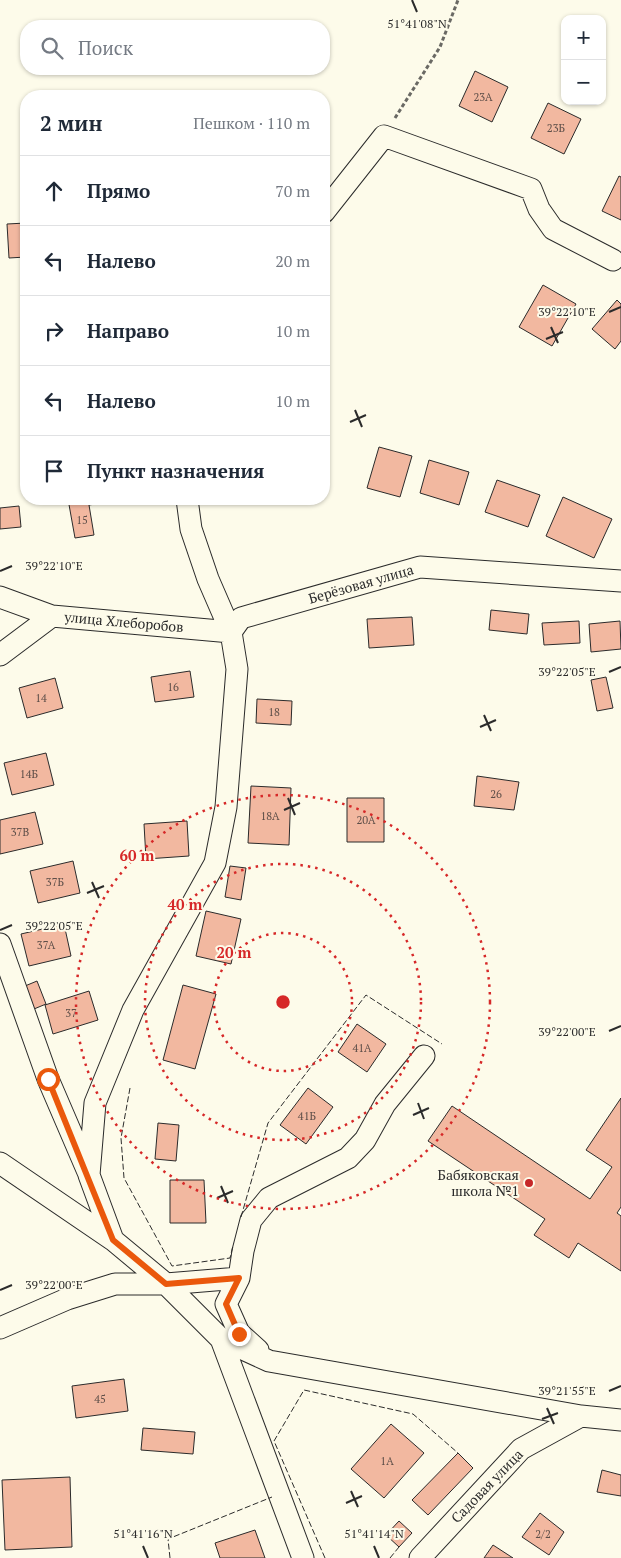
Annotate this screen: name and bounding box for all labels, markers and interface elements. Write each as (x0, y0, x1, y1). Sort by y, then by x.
map controls (561, 15, 606, 105)
button: + (561, 15, 606, 60)
text: 51°41'08"N (387, 16, 447, 31)
search box (20, 20, 330, 75)
icon: search (38, 34, 66, 62)
text: Поиск (78, 35, 133, 60)
button: − (561, 60, 606, 105)
house number: 23А (473, 90, 493, 104)
text: 2 мин (40, 109, 102, 137)
text: Пешком · 110 m (193, 112, 310, 134)
house number: 23Б (547, 121, 566, 135)
icon: ahead (40, 177, 68, 205)
text: Прямо (87, 178, 150, 203)
text: 70 m (275, 180, 310, 202)
icon: left (40, 247, 68, 275)
text: Налево (87, 248, 156, 273)
text: 20 m (275, 250, 310, 272)
text: 39°22'10"E (538, 304, 596, 319)
icon: right (40, 317, 68, 345)
text: Направо (87, 318, 169, 343)
text: 10 m (275, 320, 310, 342)
icon: left (40, 387, 68, 415)
text: Налево (87, 388, 156, 413)
text: 10 m (275, 390, 310, 412)
icon: arrive (40, 457, 68, 485)
text: Пункт назначения (87, 458, 264, 483)
house number: 15 (76, 513, 88, 527)
text: 39°22'10"E (25, 558, 83, 573)
street label: Берёзовая улица (306, 559, 416, 608)
street label: улица Хлеборобов (63, 607, 185, 636)
text: 39°22'05"E (538, 664, 596, 679)
house number: 16 (167, 680, 179, 694)
house number: 14 (35, 691, 47, 705)
house number: 18 (268, 705, 280, 719)
house number: 14Б (20, 767, 39, 781)
house number: 26 (490, 787, 502, 801)
house number: 18А (260, 809, 280, 823)
house number: 20А (356, 813, 376, 827)
house number: 37В (11, 825, 29, 839)
text: 60 m (120, 845, 155, 865)
house number: 37Б (46, 875, 65, 889)
text: 40 m (168, 894, 203, 914)
text: 39°22'05"E (25, 918, 83, 933)
house number: 37А (37, 938, 56, 952)
text: 20 m (217, 942, 252, 962)
centre of rings (274, 993, 292, 1011)
house number: 37 (65, 1006, 77, 1020)
text: 39°22'00"E (538, 1024, 596, 1039)
house number: 41А (352, 1041, 372, 1055)
route start (37, 1068, 60, 1091)
house number: 41Б (298, 1109, 317, 1123)
place label: Бабяковская школа №1 (438, 1165, 519, 1200)
marker: Бабяковская школа №1 (523, 1177, 535, 1189)
text: 39°22'00"E (25, 1277, 83, 1292)
route end (228, 1323, 251, 1346)
text: 39°21'55"E (538, 1383, 596, 1398)
house number: 45 (94, 1392, 106, 1406)
street label: Садовая улица (447, 1445, 527, 1527)
house number: 1А (380, 1454, 394, 1468)
text: 51°41'16"N (113, 1526, 173, 1541)
text: 51°41'14"N (344, 1526, 404, 1541)
house number: 2/2 (535, 1527, 551, 1541)

